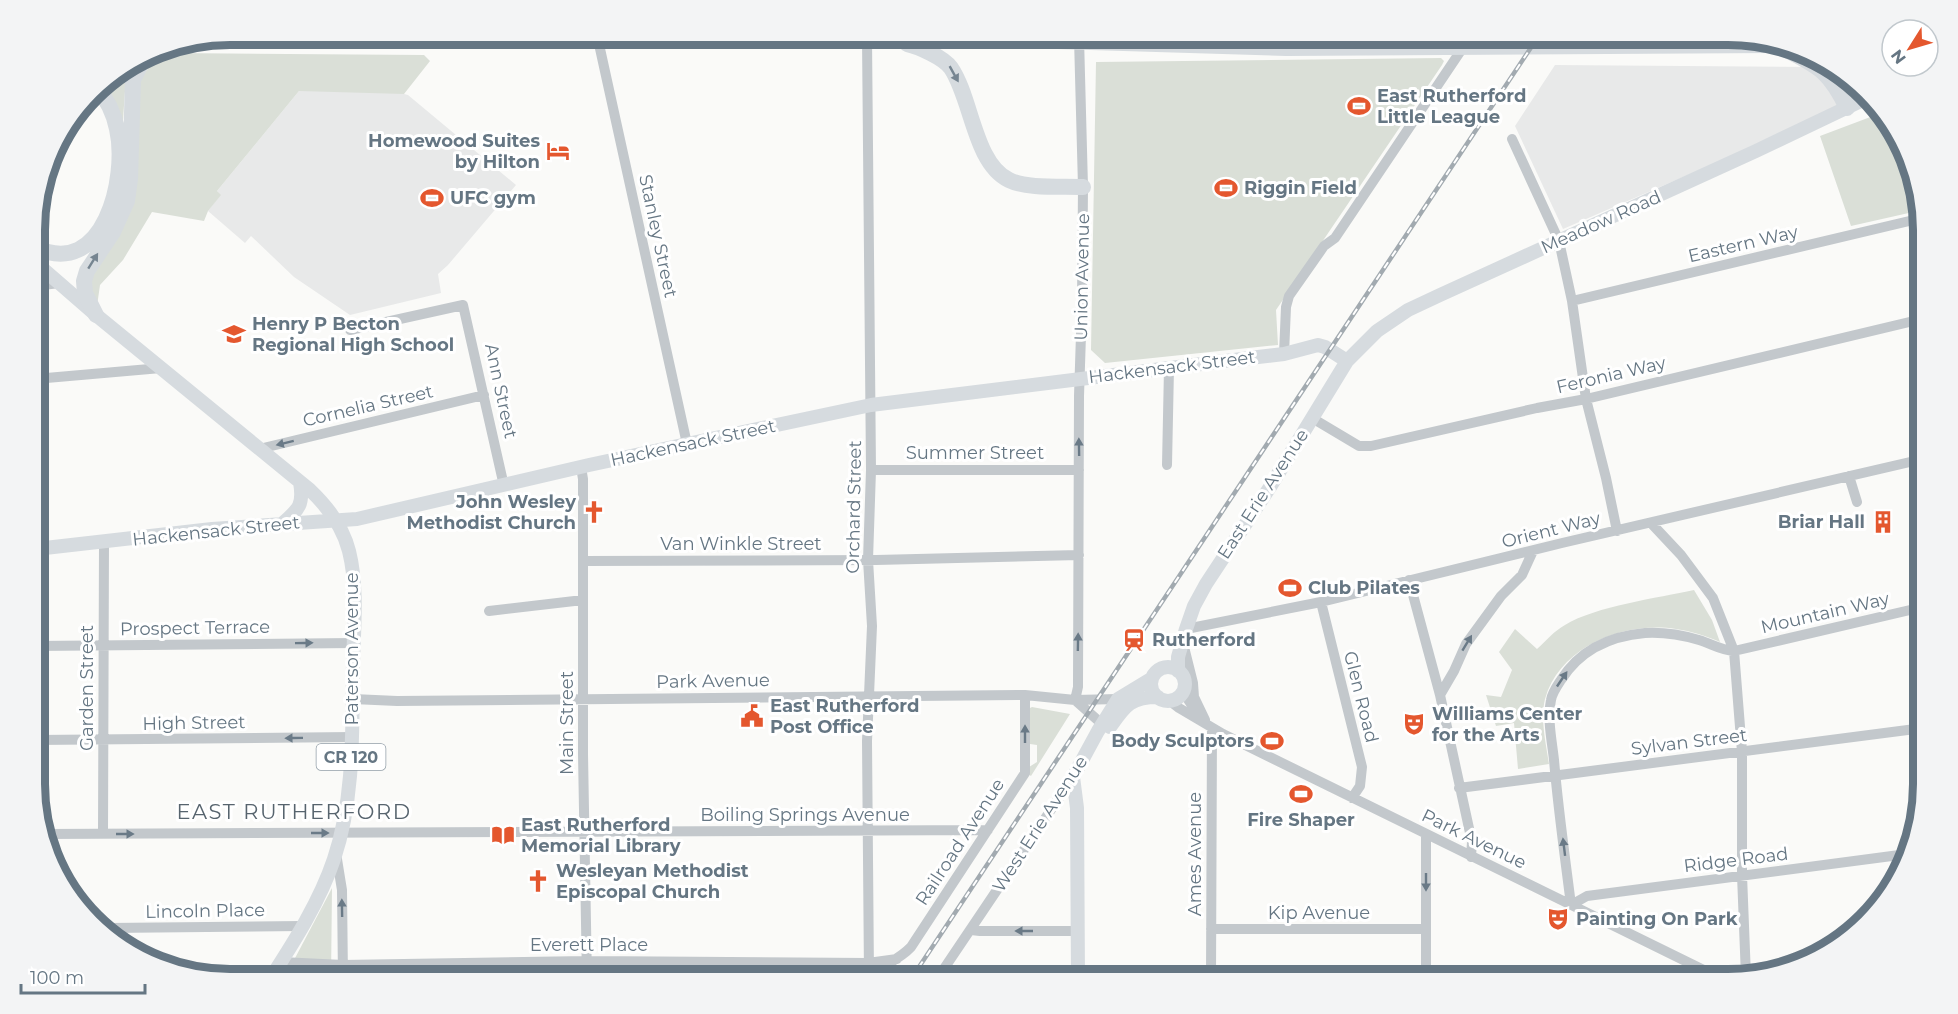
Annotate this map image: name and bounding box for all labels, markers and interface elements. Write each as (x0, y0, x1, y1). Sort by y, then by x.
north arrow (1880, 18, 1940, 78)
text: N (1887, 46, 1910, 68)
one-way arrow (949, 66, 959, 83)
place label: East Rutherford Little League (1377, 85, 1526, 128)
sports icon: East Rutherford Little League (1346, 93, 1372, 119)
place label: Homewood Suites by Hilton (368, 130, 540, 173)
hotel icon: Homewood Suites by Hilton (545, 138, 571, 164)
street label: Stanley Street (634, 172, 682, 300)
sports icon: Riggin Field (1213, 175, 1239, 201)
place label: Riggin Field (1244, 177, 1357, 199)
sports icon: UFC gym (419, 185, 445, 211)
street label: Meadow Road (1537, 186, 1665, 258)
place label: UFC gym (450, 187, 536, 209)
street label: Union Avenue (1070, 213, 1094, 341)
street label: Eastern Way (1686, 221, 1800, 267)
one-way arrow (87, 253, 98, 269)
place label: Henry P Becton Regional High School (252, 313, 454, 356)
school or university icon: Henry P Becton Regional High School (221, 321, 247, 347)
street label: Ann Street (480, 342, 522, 440)
street label: Hackensack Street (1087, 346, 1257, 388)
street label: Feronia Way (1554, 352, 1668, 398)
street label: Cornelia Street (301, 380, 435, 432)
street label: Hackensack Street (609, 415, 777, 471)
street label: East Erie Avenue (1213, 425, 1313, 563)
one-way arrow (1074, 437, 1084, 456)
one-way arrow (275, 439, 294, 449)
street label: Orchard Street (842, 440, 866, 574)
street label: Summer Street (906, 442, 1044, 464)
place label: John Wesley Methodist Church (407, 491, 576, 534)
church icon: John Wesley Methodist Church (581, 499, 607, 525)
street label: Orient Way (1499, 507, 1603, 553)
building icon: Briar Hall (1870, 509, 1896, 535)
street label: Hackensack Street (131, 511, 301, 551)
place label: Briar Hall (1778, 511, 1865, 533)
street label: Van Winkle Street (660, 533, 822, 555)
street label: Paterson Avenue (341, 572, 363, 726)
sports icon: Club Pilates (1277, 575, 1303, 601)
place label: Club Pilates (1308, 577, 1420, 599)
street label: Mountain Way (1759, 587, 1892, 638)
street label: Prospect Terrace (120, 616, 270, 640)
street label: Garden Street (76, 625, 98, 751)
station icon: Rutherford (1121, 627, 1147, 653)
place label: Rutherford (1152, 629, 1256, 651)
one-way arrow (1074, 632, 1083, 651)
one-way arrow (1462, 635, 1473, 651)
one-way arrow (295, 638, 314, 648)
street label: Glen Road (1339, 649, 1383, 745)
street label: Park Avenue (656, 669, 770, 693)
street label: Main Street (556, 671, 578, 775)
one-way arrow (1556, 671, 1567, 687)
place label: East Rutherford Post Office (770, 695, 919, 738)
public building icon: East Rutherford Post Office (739, 703, 765, 729)
place label: Williams Center for the Arts (1432, 703, 1583, 746)
street label: High Street (142, 711, 246, 735)
theatre icon: Williams Center for the Arts (1401, 711, 1427, 737)
street label: Sylvan Street (1630, 724, 1748, 760)
one-way arrow (1020, 725, 1030, 744)
sports icon: Body Sculptors (1259, 728, 1285, 754)
place label: Body Sculptors (1111, 730, 1254, 752)
one-way arrow (285, 733, 304, 743)
road number: CR 120 (316, 744, 386, 770)
street label: West Erie Avenue (988, 752, 1092, 896)
street label: Railroad Avenue (911, 774, 1009, 910)
sports icon: Fire Shaper (1288, 781, 1314, 807)
street label: Ames Avenue (1184, 792, 1206, 916)
district label: EAST RUTHERFORD (176, 799, 412, 824)
street label: Boiling Springs Avenue (700, 804, 910, 826)
street label: Park Avenue (1418, 804, 1530, 874)
place label: Fire Shaper (1247, 809, 1355, 831)
place label: East Rutherford Memorial Library (521, 814, 681, 857)
library icon: East Rutherford Memorial Library (490, 822, 516, 848)
one-way arrow (310, 828, 329, 838)
one-way arrow (115, 829, 134, 839)
one-way arrow (1559, 837, 1568, 856)
street label: Ridge Road (1683, 843, 1789, 877)
place label: Wesleyan Methodist Episcopal Church (556, 860, 749, 903)
church icon: Wesleyan Methodist Episcopal Church (525, 868, 551, 894)
one-way arrow (1421, 872, 1431, 891)
street label: Lincoln Place (145, 899, 265, 923)
one-way arrow (337, 899, 347, 918)
street label: Kip Avenue (1268, 902, 1370, 924)
theatre icon: Painting On Park (1545, 906, 1571, 932)
place label: Painting On Park (1576, 908, 1738, 930)
one-way arrow (1014, 926, 1033, 936)
street label: Everett Place (530, 934, 648, 956)
scale bar (21, 957, 146, 995)
text: 100 m (30, 967, 84, 989)

